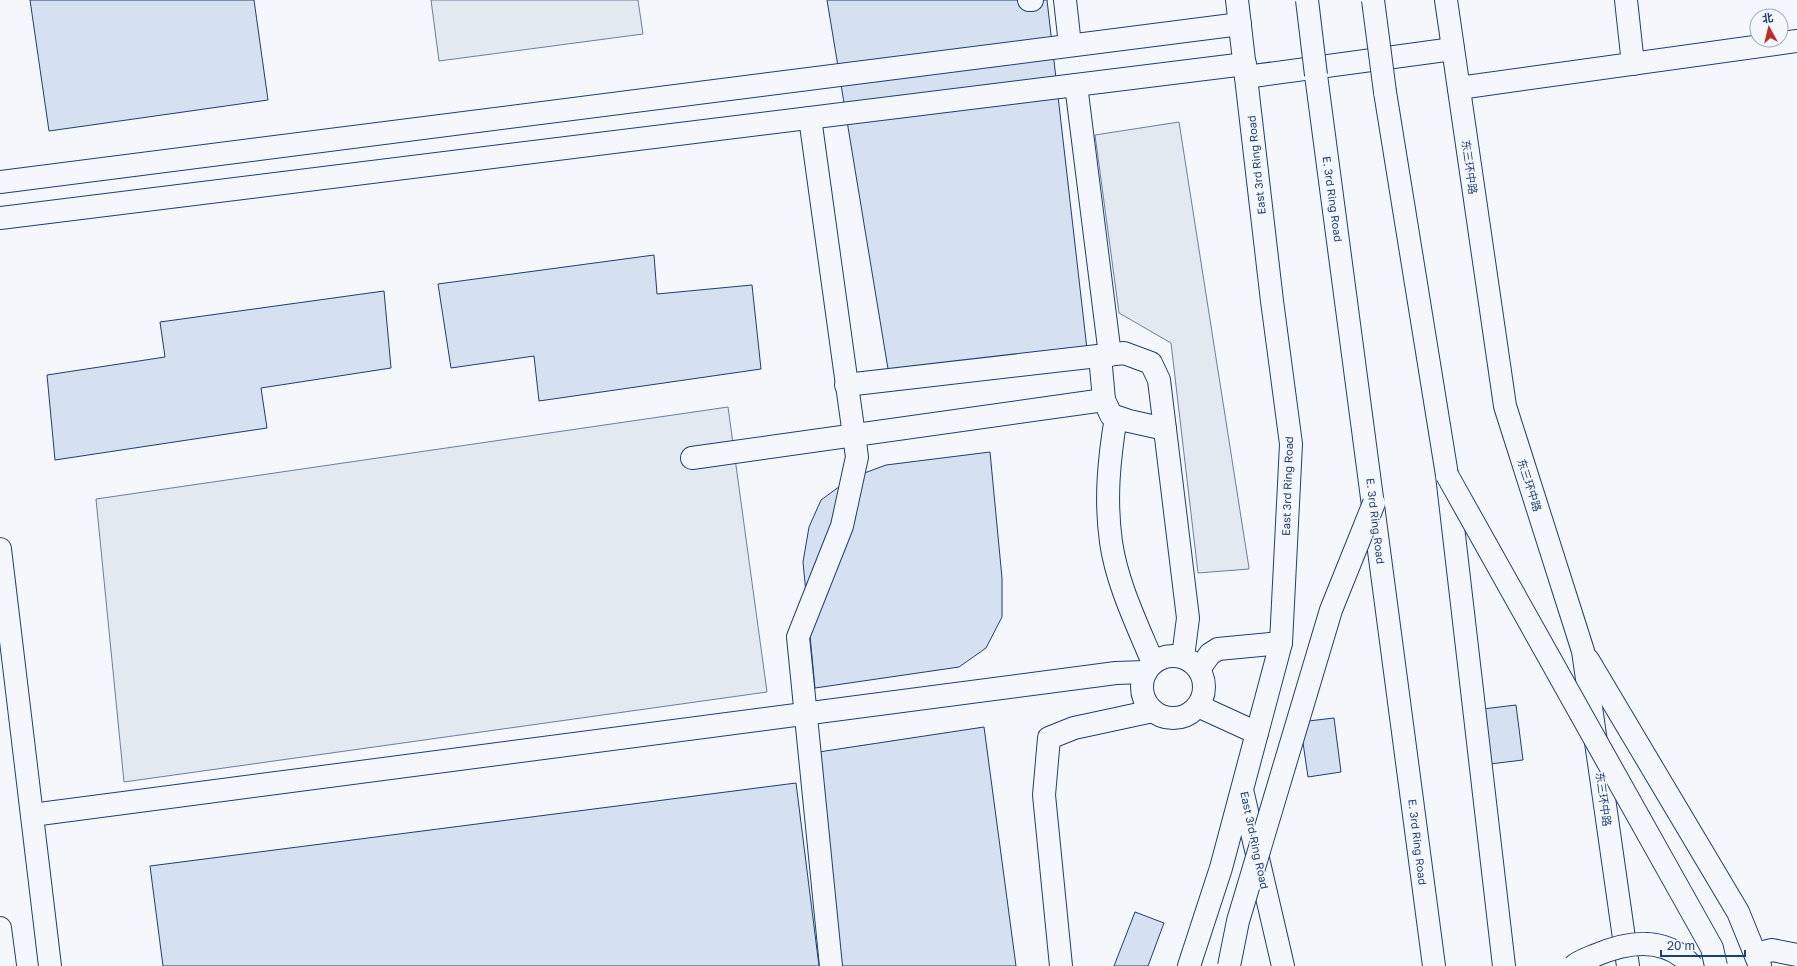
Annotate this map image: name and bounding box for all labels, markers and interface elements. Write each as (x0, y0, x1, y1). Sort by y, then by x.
north arrow (1749, 8, 1789, 48)
text: 北 (1761, 10, 1774, 25)
street label: East 3rd Ring Road (1244, 115, 1268, 215)
street label: 东三环中路 (1460, 139, 1480, 195)
street label: E. 3rd Ring Road (1321, 155, 1345, 243)
street label: East 3rd Ring Road (1279, 436, 1295, 536)
street label: 东三环中路 (1515, 457, 1545, 513)
street label: E. 3rd Ring Road (1364, 477, 1388, 565)
street label: 东三环中路 (1594, 771, 1614, 827)
street label: East 3rd Ring Road (1238, 790, 1272, 890)
street label: E. 3rd Ring Road (1406, 798, 1430, 886)
scale bar (1661, 932, 1745, 958)
text: 20 m (1667, 938, 1695, 953)

